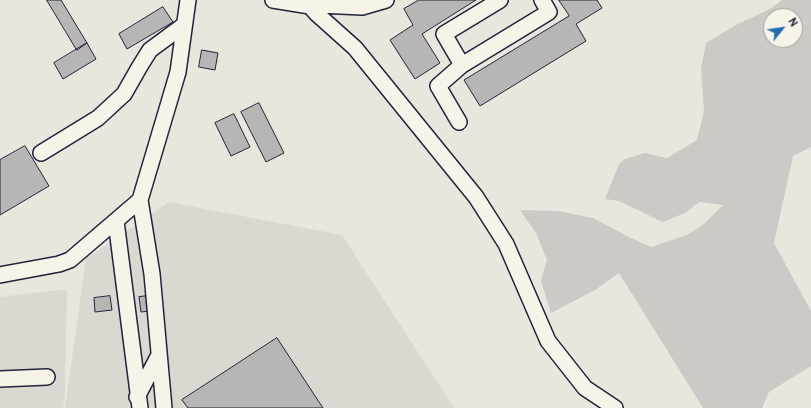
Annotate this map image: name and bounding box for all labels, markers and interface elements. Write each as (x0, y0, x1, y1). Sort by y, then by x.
north arrow (763, 8, 803, 48)
text: N (785, 16, 800, 29)

